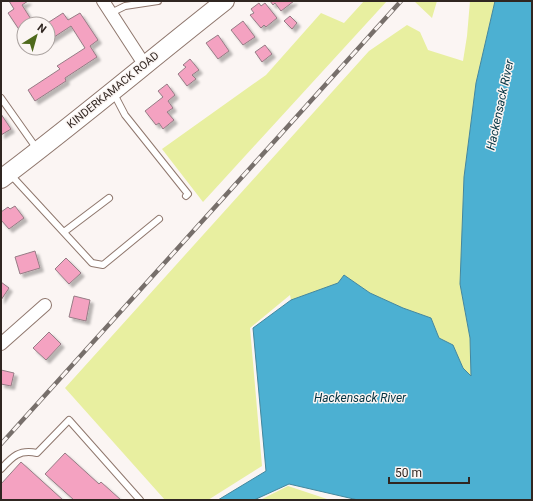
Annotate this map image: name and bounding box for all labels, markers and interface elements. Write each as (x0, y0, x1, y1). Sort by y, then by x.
north arrow (16, 16, 56, 56)
text: N (35, 21, 49, 36)
street label: KINDERKAMACK ROAD (64, 49, 162, 131)
water label: Hackensack River (484, 57, 517, 151)
water label: Hackensack River (314, 391, 407, 405)
scale bar (389, 459, 469, 485)
text: 50 m (395, 466, 422, 480)

